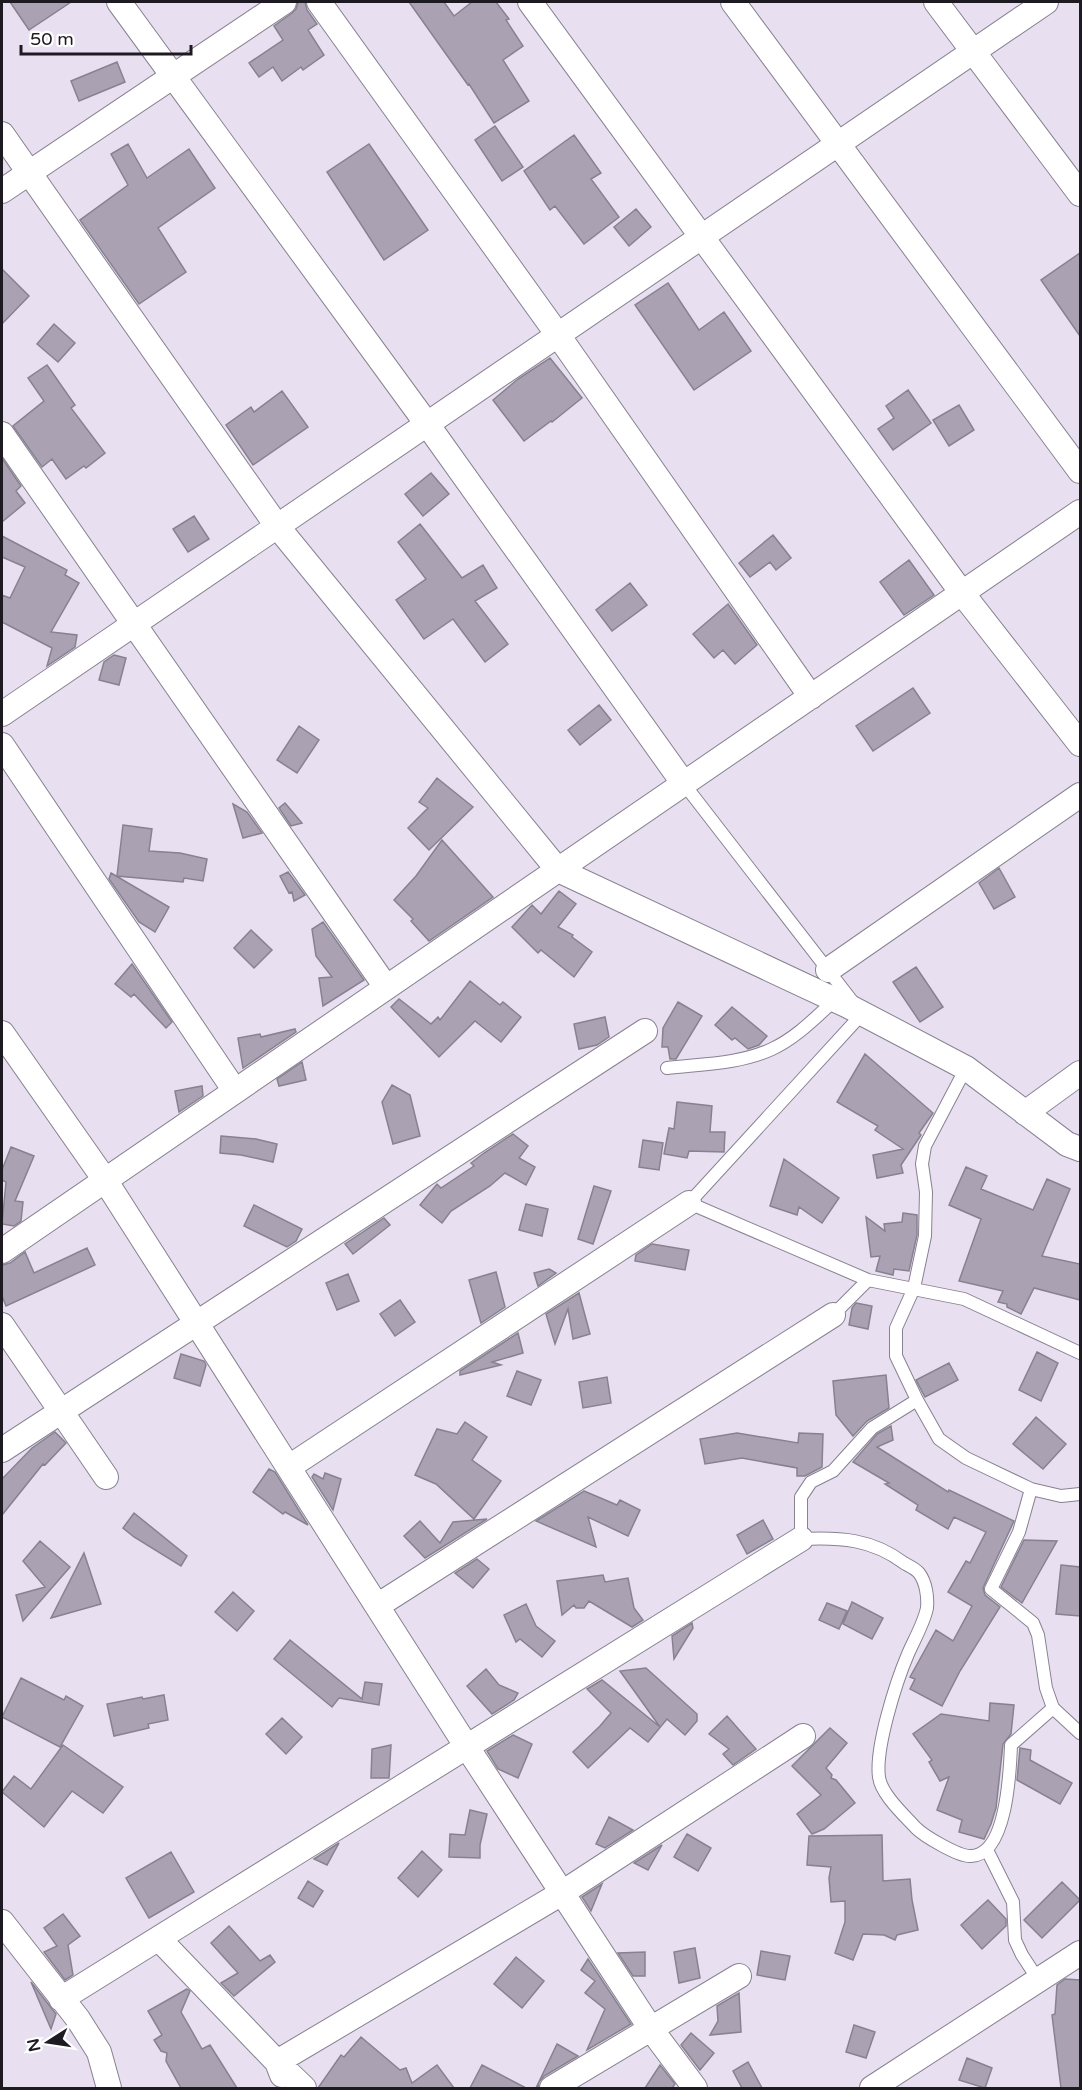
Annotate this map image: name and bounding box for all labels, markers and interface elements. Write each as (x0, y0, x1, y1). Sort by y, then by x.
scale bar (21, 18, 190, 56)
text: 50 m (30, 28, 74, 50)
north arrow (18, 2012, 78, 2072)
text: N (23, 2037, 45, 2053)

